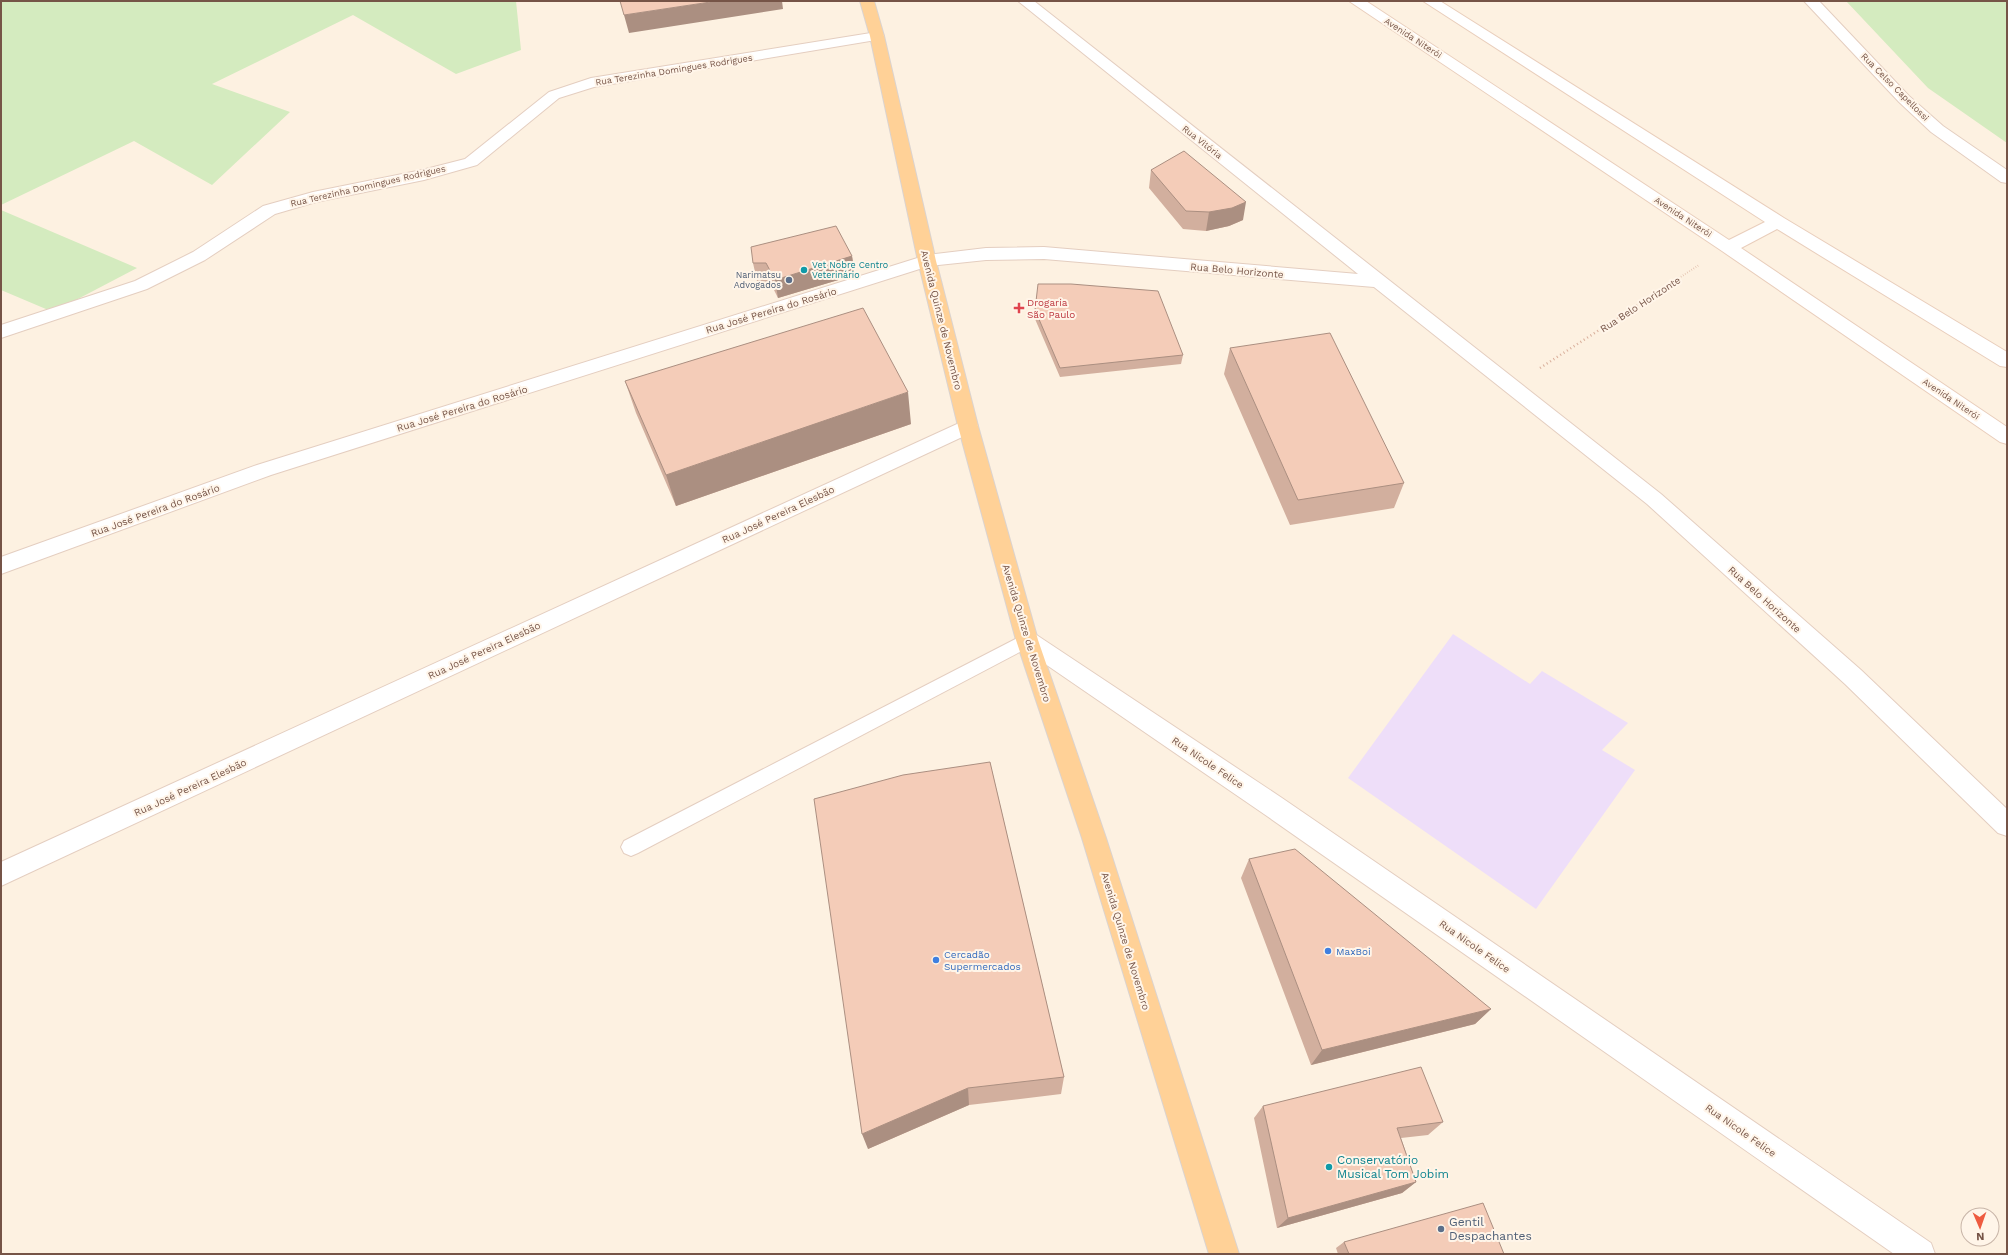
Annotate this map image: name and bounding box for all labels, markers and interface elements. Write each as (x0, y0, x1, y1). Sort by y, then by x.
street label: Avenida Niterói (1382, 16, 1444, 60)
street label: Rua Celso Capellossi (1859, 51, 1931, 123)
street label: Rua Terezinha Domingues Rodrigues (595, 53, 753, 87)
street label: Rua Vitória (1180, 123, 1224, 161)
street label: Rua Terezinha Domingues Rodrigues (290, 163, 447, 209)
street label: Avenida Niterói (1652, 195, 1714, 239)
street label: Avenida Quinze de Novembro (919, 249, 964, 391)
place label: Vet Nobre Centro Veterinário (812, 260, 888, 280)
street label: Rua Belo Horizonte (1190, 261, 1284, 280)
marker: Vet Nobre Centro Veterinário (799, 265, 809, 275)
place label: Narimatsu Advogados (734, 270, 781, 290)
street label: Rua Belo Horizonte (1598, 274, 1683, 335)
marker: Narimatsu Advogados (784, 275, 794, 285)
street label: Rua José Pereira do Rosário (704, 285, 838, 336)
place label: Drogaria São Paulo (1027, 297, 1075, 320)
marker: Drogaria São Paulo (1014, 303, 1024, 313)
street label: Avenida Niterói (1921, 376, 1981, 422)
street label: Rua José Pereira do Rosário (395, 383, 529, 434)
street label: Rua José Pereira do Rosário (89, 482, 221, 539)
street label: Rua José Pereira Elesbão (720, 484, 836, 545)
street label: Avenida Quinze de Novembro (1000, 563, 1053, 703)
street label: Rua Belo Horizonte (1726, 564, 1803, 635)
street label: Rua José Pereira Elesbão (426, 620, 542, 681)
street label: Rua Nicole Felice (1170, 734, 1246, 791)
street label: Rua José Pereira Elesbão (132, 757, 248, 818)
street label: Avenida Quinze de Novembro (1099, 871, 1152, 1011)
street label: Rua Nicole Felice (1437, 918, 1512, 975)
marker: MaxBoi (1323, 946, 1333, 956)
place label: MaxBoi (1336, 946, 1371, 957)
place label: Cercadão Supermercados (944, 949, 1021, 972)
marker: Cercadão Supermercados (931, 955, 941, 965)
street label: Rua Nicole Felice (1703, 1102, 1778, 1159)
place label: Conservatório Musical Tom Jobim (1337, 1153, 1449, 1181)
marker: Conservatório Musical Tom Jobim (1324, 1162, 1334, 1172)
north arrow (1960, 1207, 2000, 1247)
place label: Gentil Despachantes (1449, 1215, 1532, 1243)
marker: Gentil Despachantes (1436, 1224, 1446, 1234)
text: N (1976, 1230, 1985, 1243)

